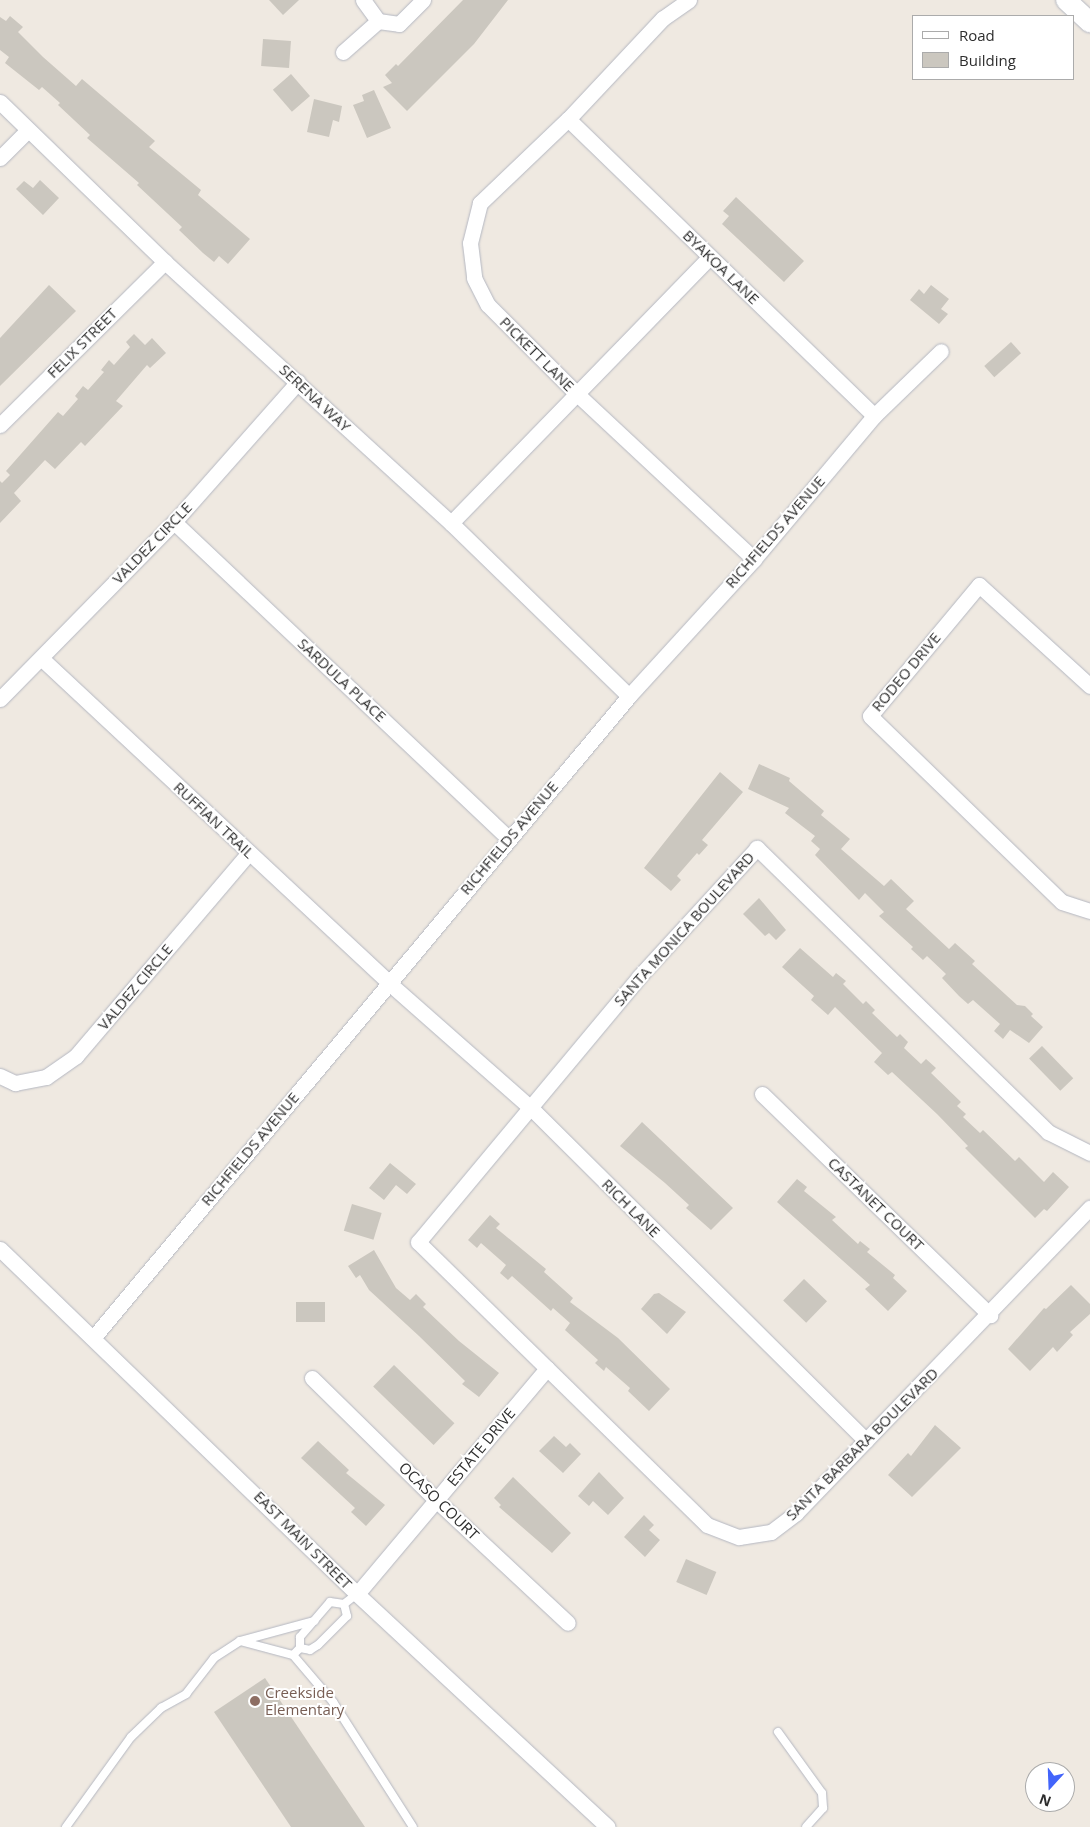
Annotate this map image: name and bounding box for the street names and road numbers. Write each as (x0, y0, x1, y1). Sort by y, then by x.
street label: BYAKOA LANE (679, 226, 763, 308)
street label: FELIX STREET (43, 304, 121, 382)
street label: PICKETT LANE (496, 313, 578, 395)
street label: SERENA WAY (276, 361, 354, 435)
street label: RICHFIELDS AVENUE (722, 472, 828, 592)
street label: VALDEZ CIRCLE (109, 498, 195, 588)
street label: RODEO DRIVE (868, 629, 944, 715)
street label: SARDULA PLACE (294, 635, 390, 725)
street label: RUFFIAN TRAIL (170, 778, 258, 862)
street label: RICHFIELDS AVENUE (456, 778, 562, 898)
street label: SANTA MONICA BOULEVARD (610, 848, 758, 1010)
street label: VALDEZ CIRCLE (94, 940, 176, 1034)
street label: RICHFIELDS AVENUE (197, 1089, 303, 1209)
street label: CASTANET COURT (824, 1154, 928, 1254)
street label: RICH LANE (598, 1175, 664, 1241)
street label: SANTA BARBARA BOULEVARD (782, 1364, 942, 1524)
street label: ESTATE DRIVE (443, 1404, 519, 1490)
street label: OCASO COURT (395, 1458, 483, 1544)
street label: EAST MAIN STREET (250, 1487, 356, 1593)

